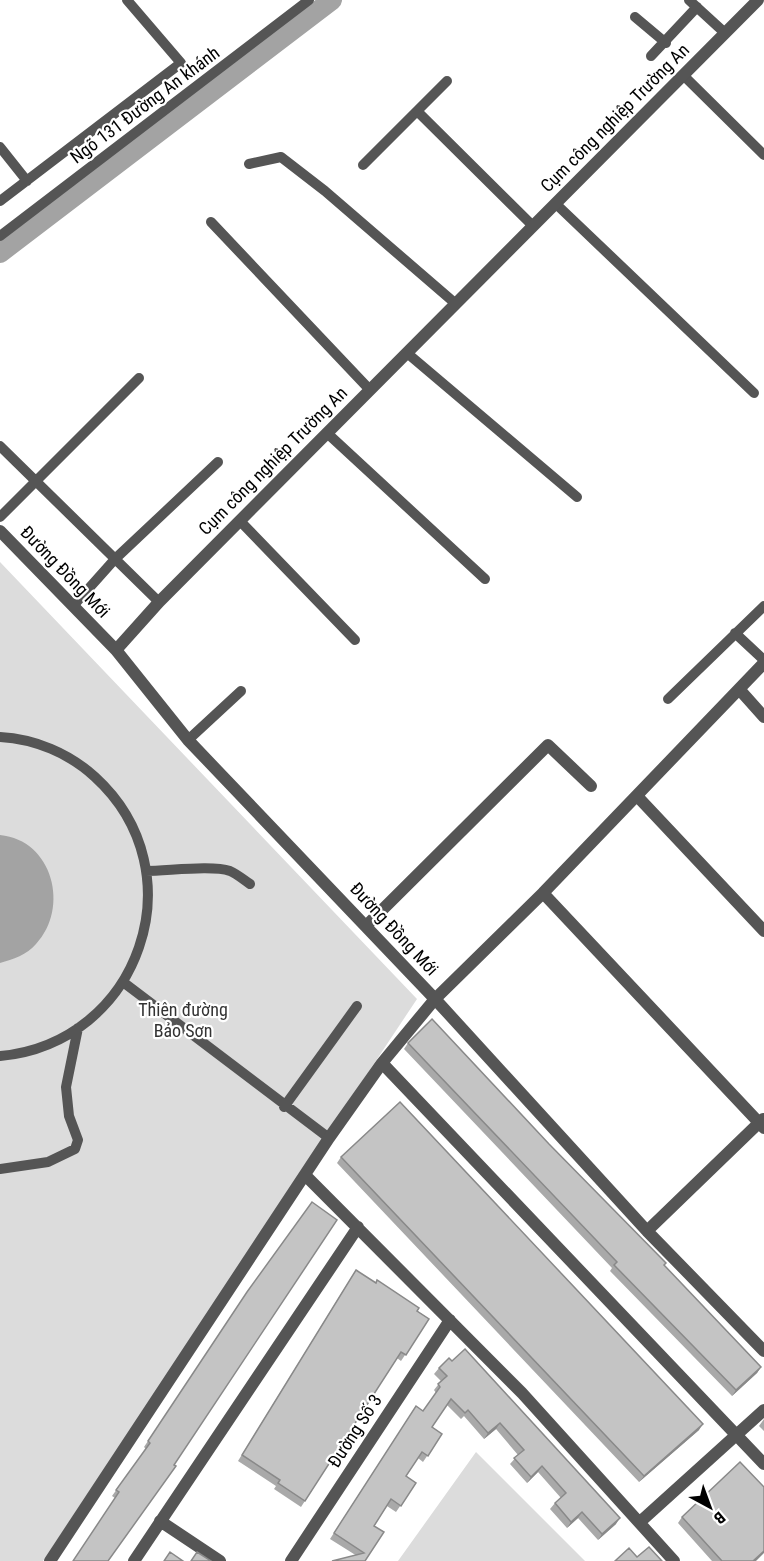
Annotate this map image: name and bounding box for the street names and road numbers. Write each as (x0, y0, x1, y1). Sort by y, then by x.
street label: Cụm công nghiệp Trường An (536, 39, 693, 196)
street label: Ngõ 131 Đường An khánh (66, 42, 223, 168)
street label: Cụm công nghiệp Trường An (194, 382, 351, 539)
street label: Đường Đồng Mới (16, 521, 114, 622)
street label: Đường Đồng Mới (346, 878, 443, 979)
street label: Đường Số 3 (323, 1390, 386, 1471)

